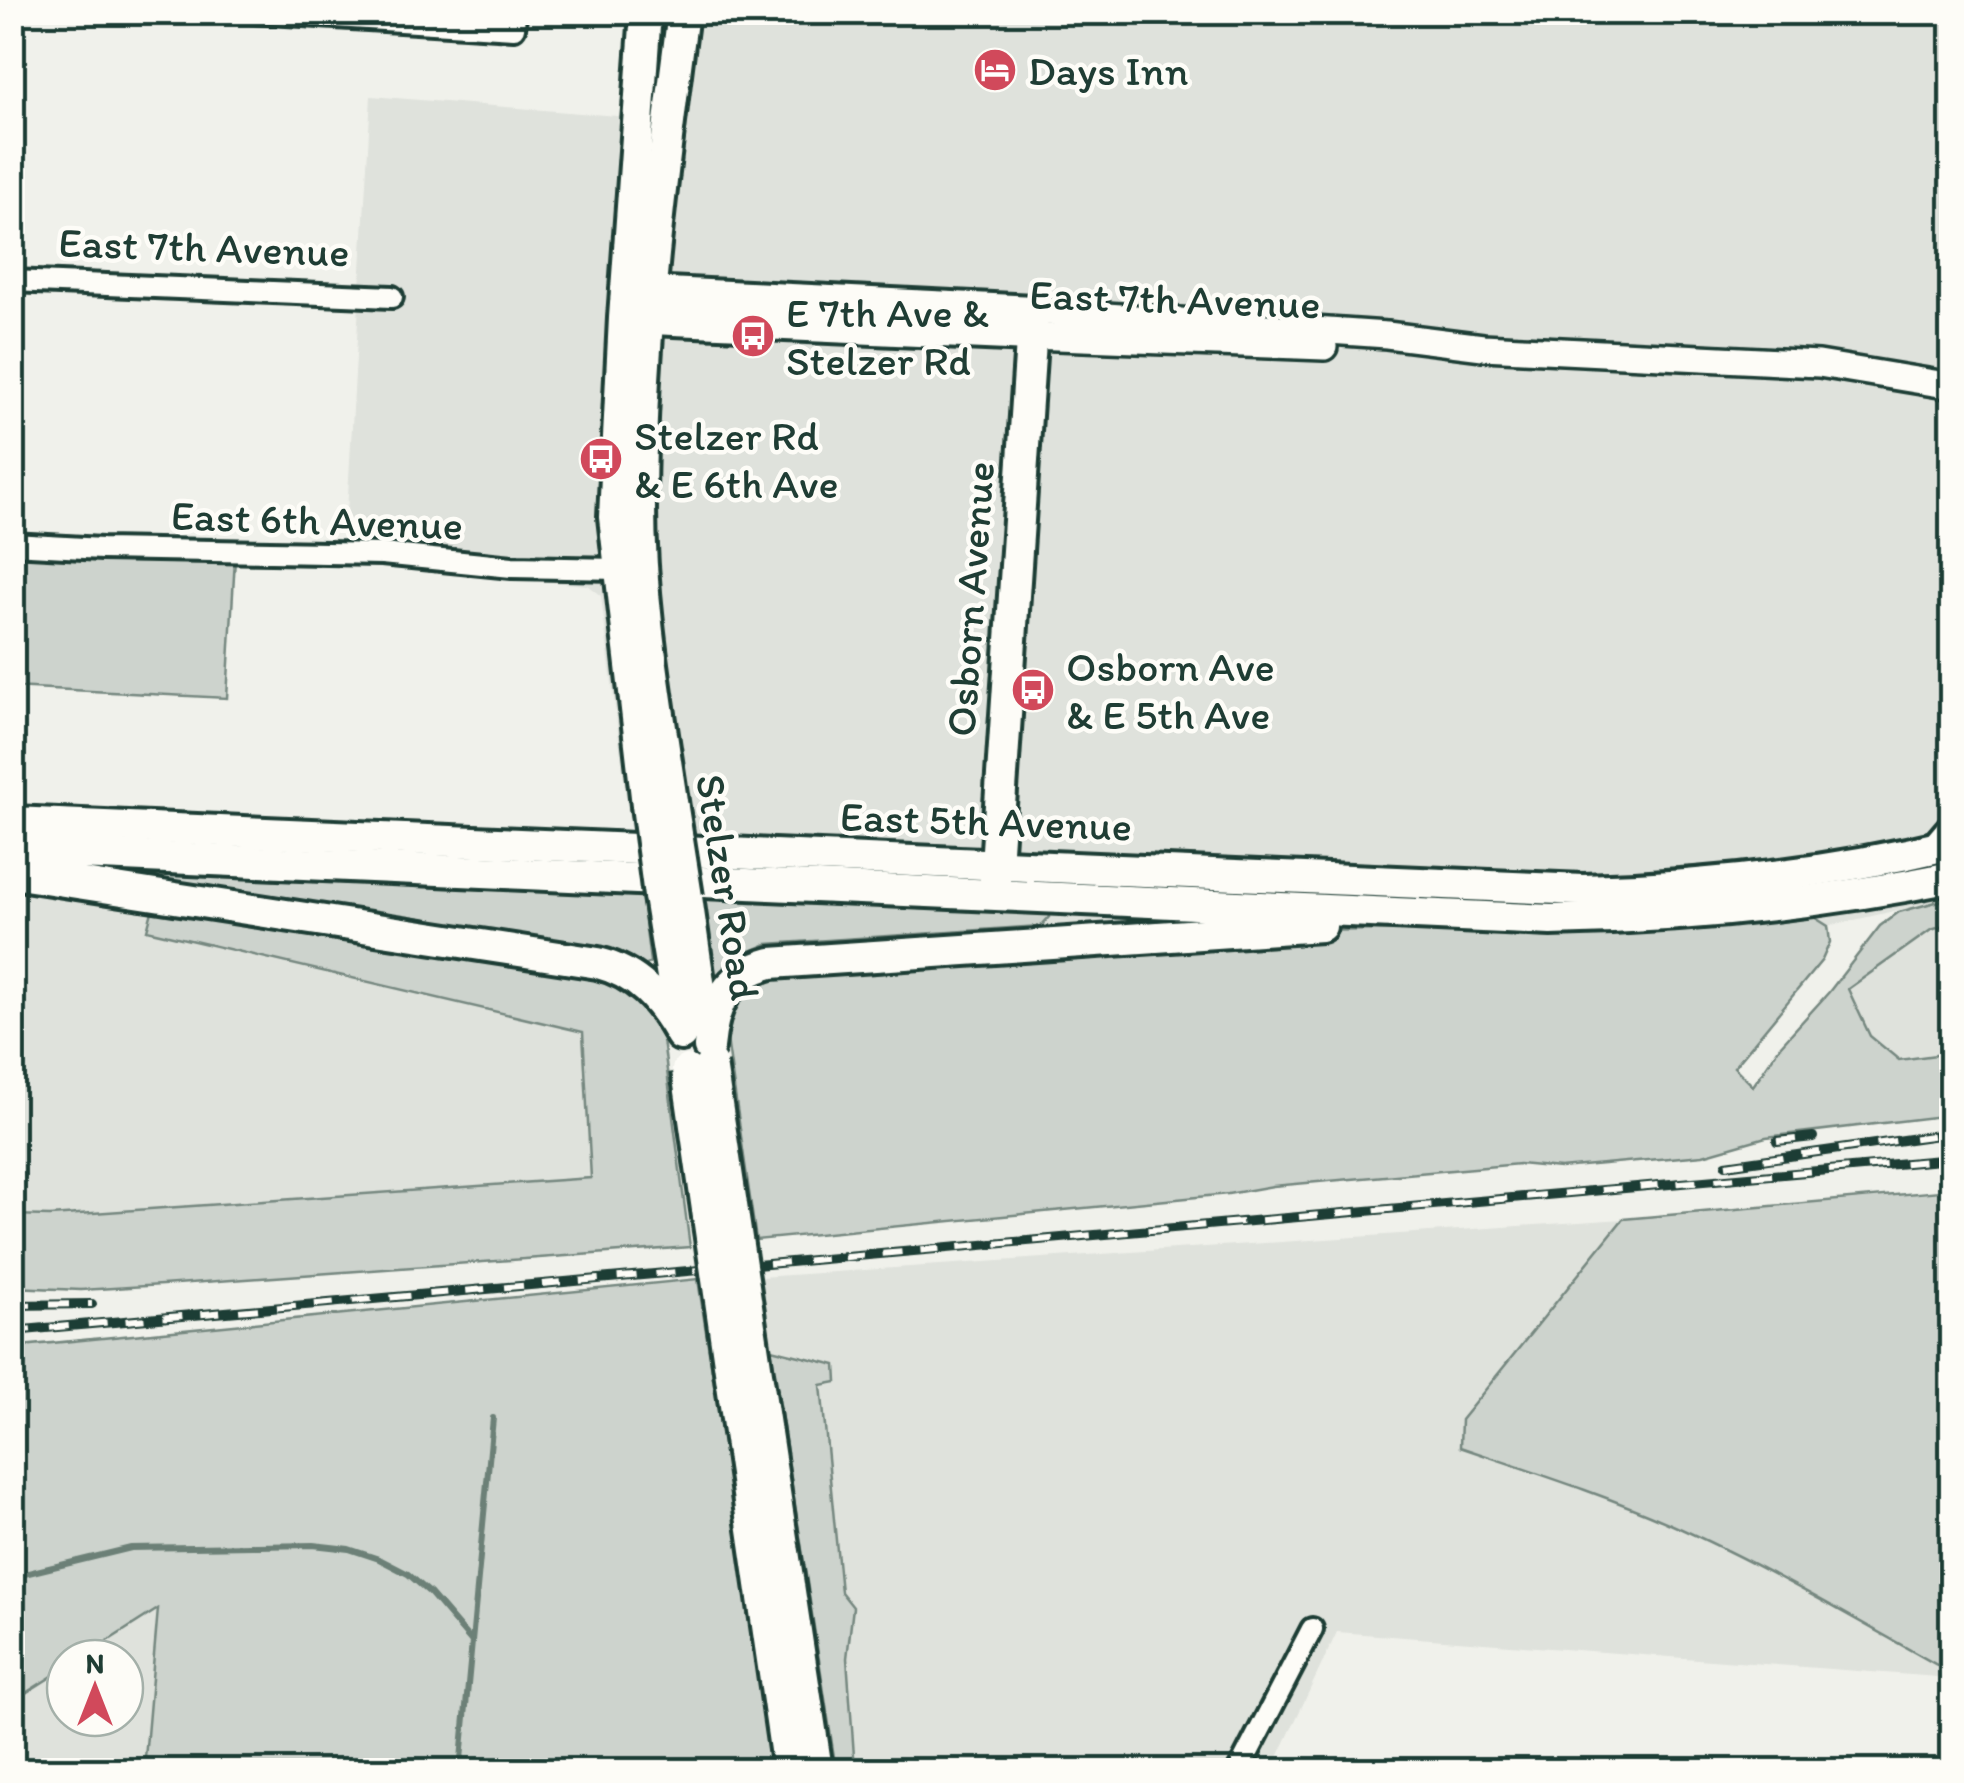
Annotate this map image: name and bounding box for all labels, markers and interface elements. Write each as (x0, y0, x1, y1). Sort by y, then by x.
place label: Days Inn (1028, 45, 1188, 96)
hotel icon: Days Inn (972, 47, 1018, 93)
street label: East 7th Avenue (58, 216, 350, 278)
street label: East 7th Avenue (1029, 268, 1321, 330)
place label: E 7th Ave & Stelzer Rd (786, 287, 989, 386)
bus stop icon: E 7th Ave & Stelzer Rd (730, 313, 776, 359)
place label: Stelzer Rd & E 6th Ave (634, 410, 839, 509)
bus stop icon: Stelzer Rd & E 6th Ave (578, 436, 624, 482)
street label: Osborn Avenue (935, 460, 1005, 738)
street label: East 6th Avenue (170, 489, 464, 551)
place label: Osborn Ave & E 5th Ave (1066, 641, 1275, 740)
bus stop icon: Osborn Ave & E 5th Ave (1010, 667, 1056, 713)
street label: Stelzer Road (685, 770, 771, 1004)
street label: East 5th Avenue (839, 790, 1133, 852)
north arrow (45, 1638, 145, 1738)
text: N (86, 1646, 104, 1680)

